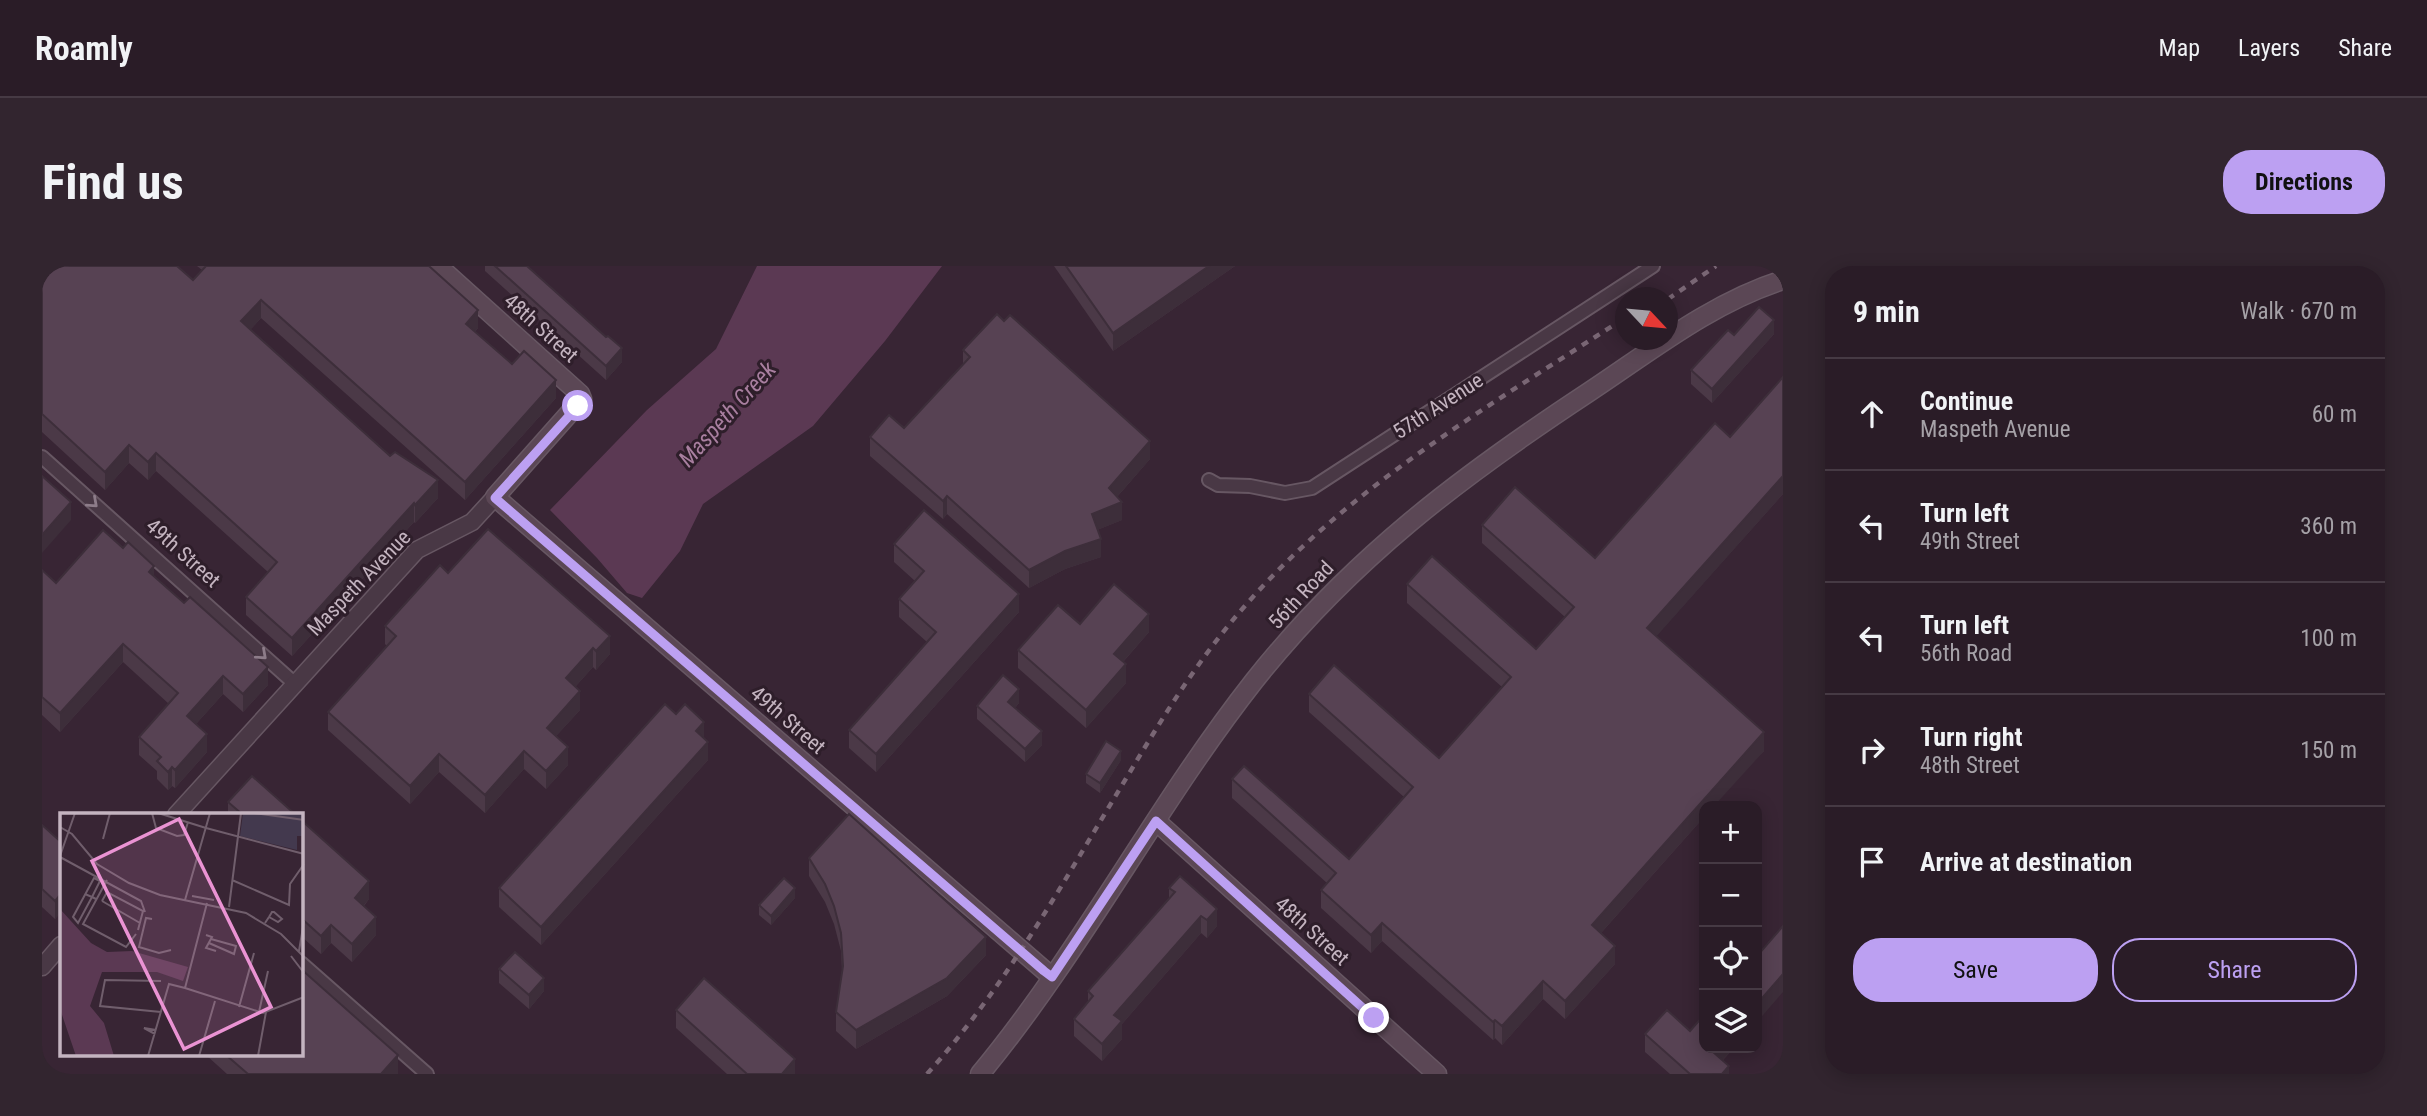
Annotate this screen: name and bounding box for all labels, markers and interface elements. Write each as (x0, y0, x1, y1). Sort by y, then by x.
text: Roamly (35, 29, 133, 68)
text: Map (2159, 34, 2200, 62)
text: Layers (2238, 34, 2300, 62)
text: Share (2338, 34, 2392, 62)
button: Directions (2223, 150, 2385, 214)
text: Find us (42, 154, 184, 211)
north arrow (1615, 287, 1678, 350)
street label: 48th Street (499, 289, 583, 367)
text: 9 min (1853, 294, 1920, 329)
text: Walk · 670 m (2240, 298, 2357, 325)
water label: Maspeth Creek (673, 356, 782, 472)
street label: 57th Avenue (1389, 368, 1488, 444)
text: Continue (1920, 386, 2013, 416)
route start (562, 390, 593, 421)
icon: ahead (1853, 395, 1891, 433)
text: 60 m (2312, 401, 2357, 428)
text: Maspeth Avenue (1920, 416, 2070, 443)
one-way arrow (85, 495, 98, 507)
text: Turn left (1920, 498, 2009, 528)
icon: left (1853, 507, 1891, 545)
text: 360 m (2300, 513, 2357, 540)
street label: 49th Street (141, 514, 225, 592)
street label: Maspeth Avenue (303, 525, 415, 641)
text: 49th Street (1920, 528, 2020, 555)
street label: 56th Road (1264, 556, 1338, 634)
text: Turn left (1920, 610, 2009, 640)
icon: left (1853, 619, 1891, 657)
text: 100 m (2300, 625, 2357, 652)
text: 56th Road (1920, 640, 2012, 667)
one-way arrow (254, 646, 267, 659)
street label: 49th Street (746, 681, 830, 759)
text: Turn right (1920, 722, 2022, 752)
icon: right (1853, 731, 1891, 769)
text: 150 m (2300, 737, 2357, 764)
text: 48th Street (1920, 752, 2020, 779)
map controls (1699, 801, 1762, 1053)
button: + (1699, 801, 1762, 864)
inset map (60, 813, 303, 1056)
icon: arrive (1853, 843, 1891, 881)
text: Arrive at destination (1920, 847, 2132, 877)
button: − (1699, 864, 1762, 927)
street label: 48th Street (1270, 892, 1354, 970)
button: locate (1699, 927, 1762, 990)
button: Save (1853, 938, 2098, 1002)
button: Share (2112, 938, 2357, 1002)
button: layers (1699, 990, 1762, 1053)
route end (1358, 1002, 1389, 1033)

